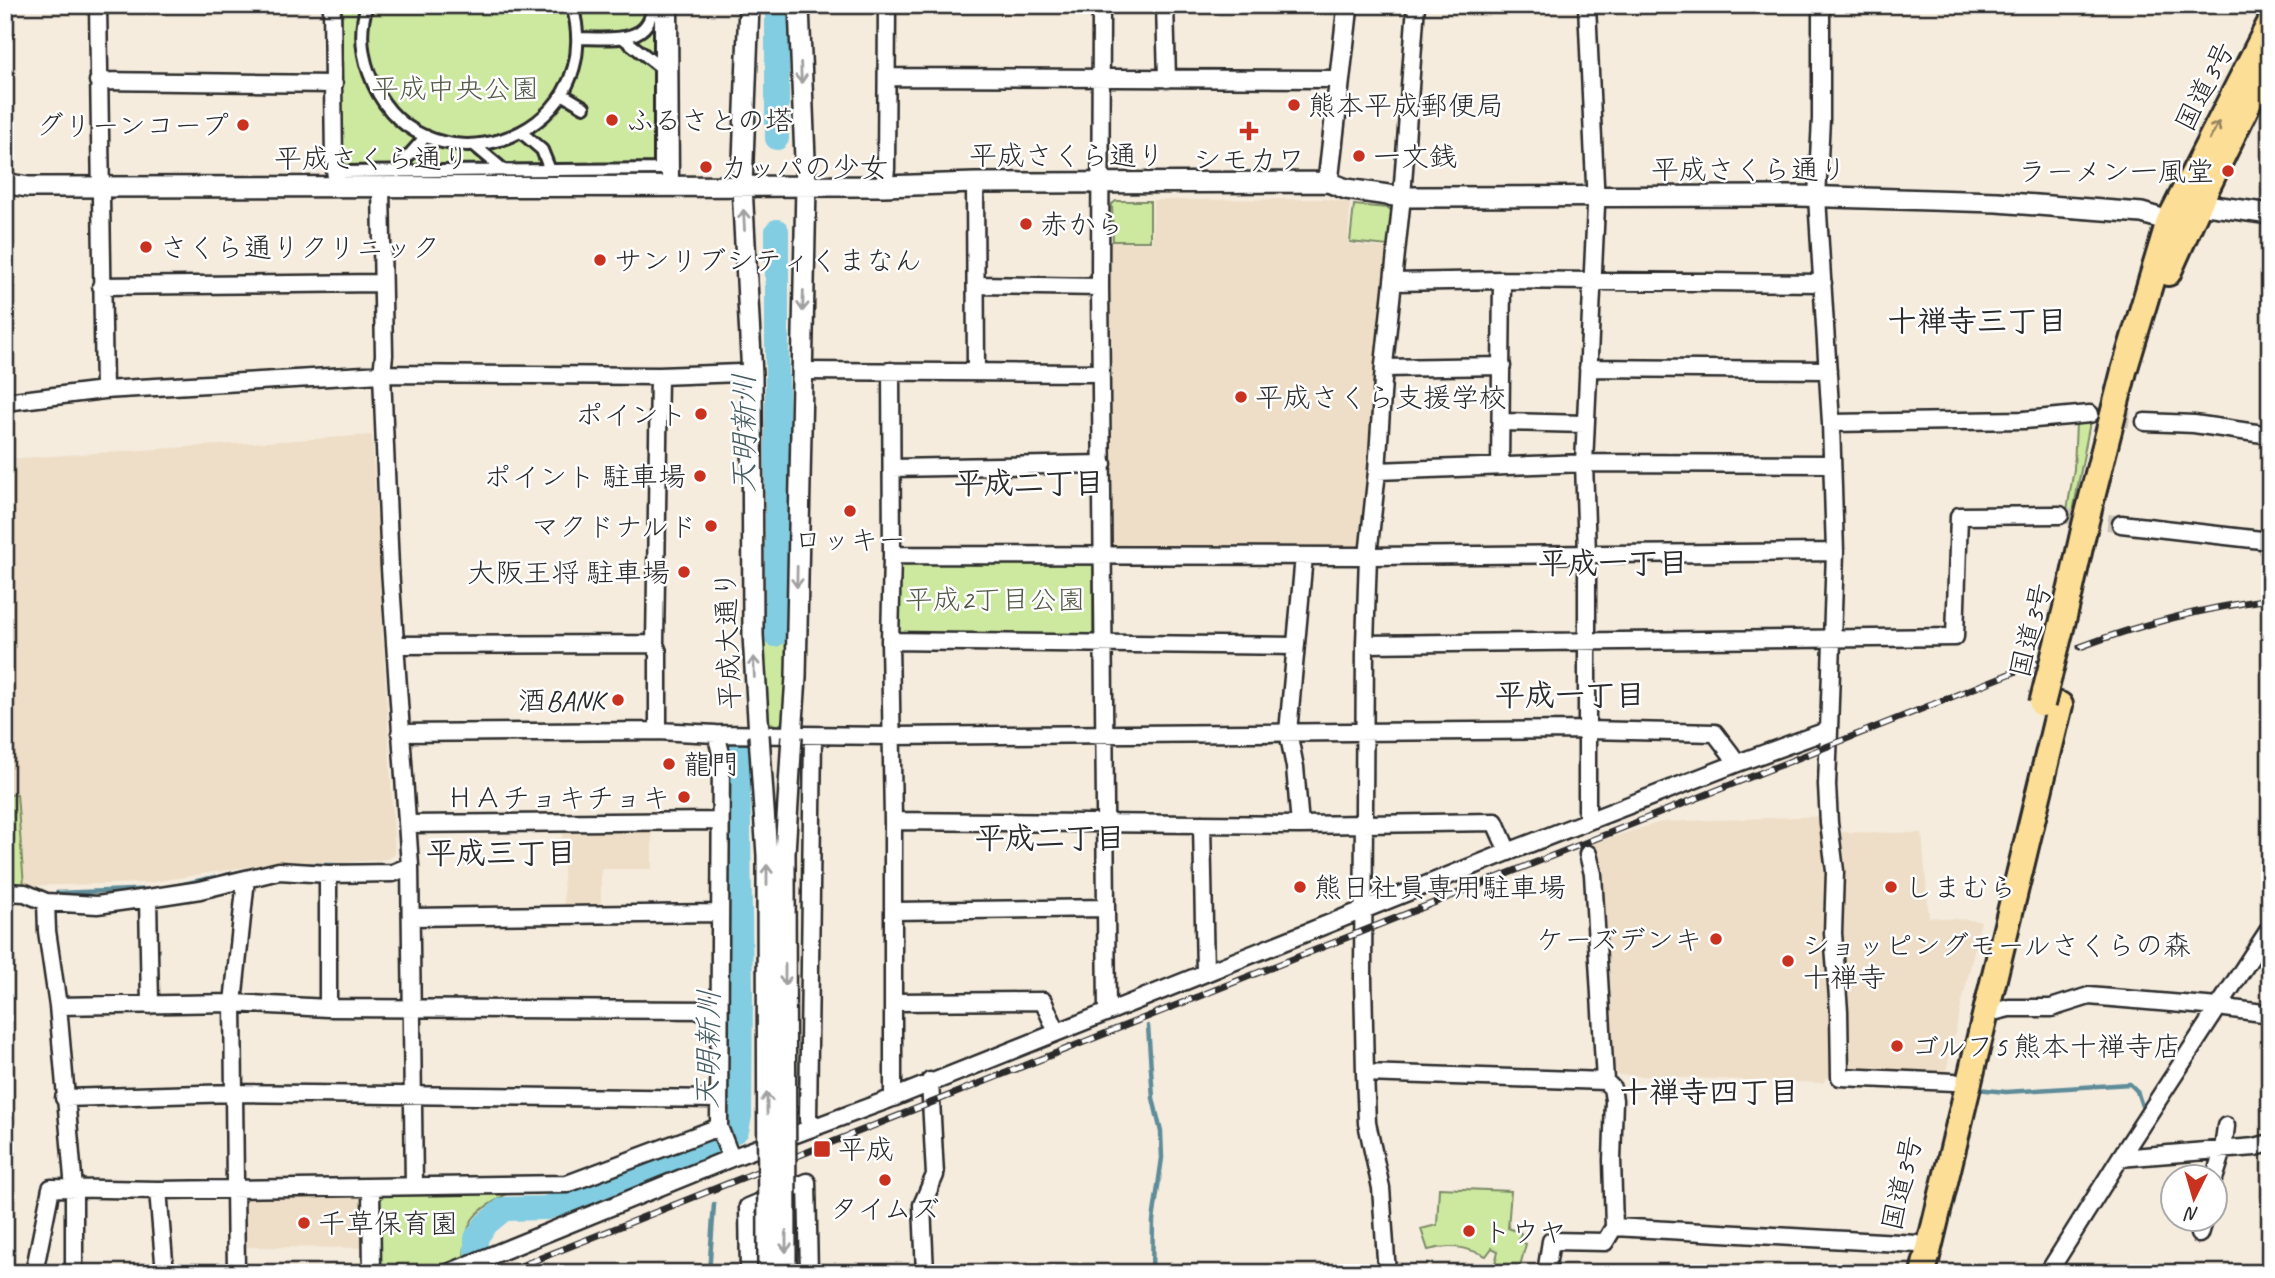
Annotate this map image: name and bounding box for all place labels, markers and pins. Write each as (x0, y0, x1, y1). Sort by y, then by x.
place label: 熊本平成郵便局 (1308, 88, 1504, 123)
marker: 熊本平成郵便局 (1286, 97, 1302, 113)
place label: ふるさとの塔 (626, 103, 793, 138)
place label: グリーンコープ (36, 108, 229, 143)
marker: ふるさとの塔 (604, 112, 620, 128)
marker: グリーンコープ (235, 117, 251, 133)
marker: シモカワ (1241, 123, 1257, 139)
place label: 一文銭 (1373, 139, 1457, 174)
place label: シモカワ (1193, 142, 1305, 177)
marker: 一文銭 (1351, 148, 1367, 164)
place label: カッパの少女 (720, 150, 888, 185)
place label: ラーメン一風堂 (2018, 154, 2214, 189)
marker: カッパの少女 (698, 159, 714, 175)
marker: ラーメン一風堂 (2220, 163, 2236, 179)
place label: 赤から (1040, 207, 1124, 242)
marker: 赤から (1018, 216, 1034, 232)
place label: さくら通りクリニック (160, 230, 440, 265)
marker: さくら通りクリニック (138, 239, 154, 255)
place label: サンリブシティくまなん (614, 243, 922, 278)
marker: サンリブシティくまなん (592, 252, 608, 268)
place label: 平成さくら支援学校 (1255, 380, 1507, 415)
marker: 平成さくら支援学校 (1233, 389, 1249, 405)
place label: ポイント (575, 397, 687, 432)
marker: ポイント (693, 406, 709, 422)
place label: ポイント 駐車場 (483, 459, 686, 494)
marker: ポイント 駐車場 (692, 468, 708, 484)
marker: ロッキー (842, 503, 858, 519)
place label: マクドナルド (531, 509, 697, 544)
marker: マクドナルド (703, 518, 719, 534)
place label: ロッキー (794, 522, 906, 557)
place label: 大阪王将 駐車場 (467, 555, 670, 590)
marker: 大阪王将 駐車場 (676, 564, 692, 580)
place label: 酒BANK (518, 683, 608, 718)
marker: 酒BANK (610, 692, 626, 708)
place label: 龍門 (683, 747, 739, 782)
marker: 龍門 (661, 756, 677, 772)
place label: ＨＡチョキチョキ (446, 780, 670, 815)
marker: ＨＡチョキチョキ (676, 789, 692, 805)
place label: 熊日社員専用駐車場 (1314, 870, 1566, 905)
place label: しまむら (1905, 870, 2017, 905)
marker: 熊日社員専用駐車場 (1292, 879, 1308, 895)
marker: しまむら (1883, 879, 1899, 895)
place label: ケーズデンキ (1536, 922, 1702, 957)
place label: ショッピングモールさくらの森 十禅寺 (1802, 928, 2191, 995)
marker: ケーズデンキ (1708, 931, 1724, 947)
marker: ショッピングモールさくらの森 十禅寺 (1780, 953, 1796, 969)
place label: ゴルフ5 熊本十禅寺店 (1911, 1029, 2181, 1064)
marker: ゴルフ5 熊本十禅寺店 (1889, 1038, 1905, 1054)
place label: 平成 (838, 1132, 894, 1167)
marker: 平成 (812, 1139, 832, 1159)
marker: タイムズ (877, 1172, 893, 1188)
place label: タイムズ (830, 1191, 940, 1226)
place label: 千草保育園 (318, 1206, 458, 1241)
place label: トウヤ (1483, 1214, 1567, 1249)
marker: 千草保育園 (296, 1215, 312, 1231)
marker: トウヤ (1461, 1223, 1477, 1239)

